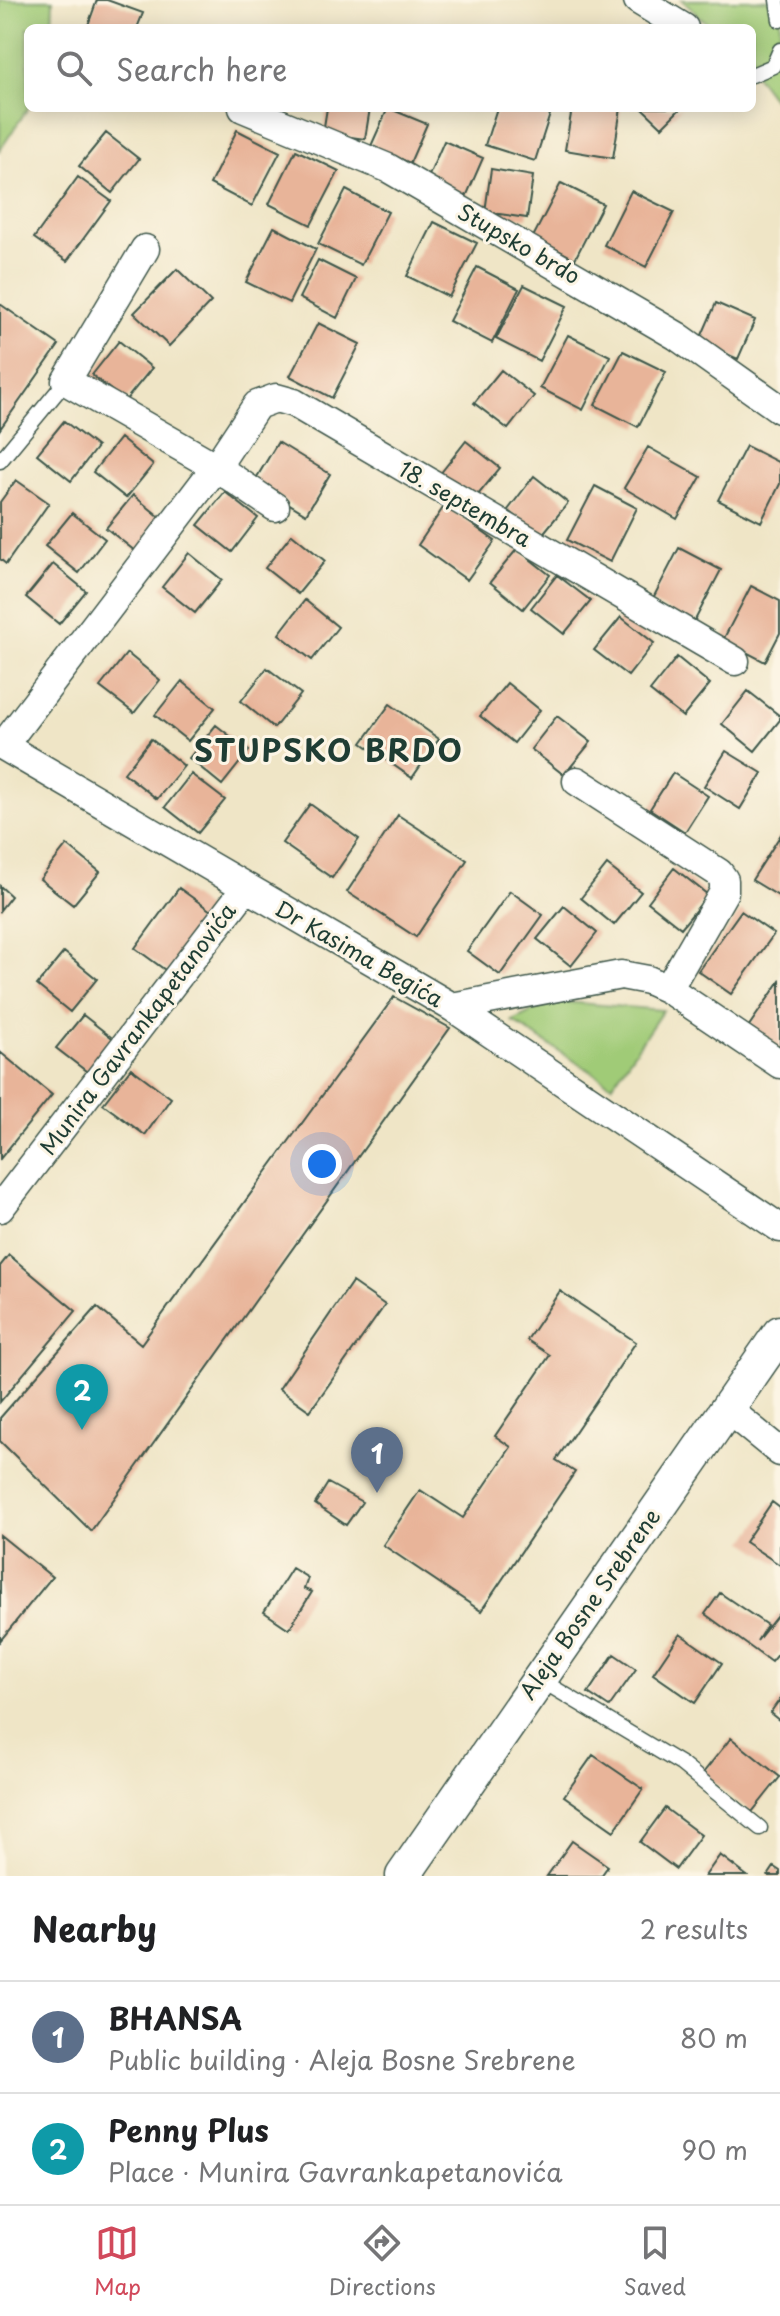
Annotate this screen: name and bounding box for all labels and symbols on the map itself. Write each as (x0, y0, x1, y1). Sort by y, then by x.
street label: Stupsko brdo (452, 194, 587, 291)
street label: 18. septembra (393, 451, 539, 554)
district label: STUPSKO BRDO (194, 727, 464, 772)
street label: Dr Kasima Begića (269, 891, 450, 1014)
street label: Munira Gavrankapetanovića (31, 895, 243, 1161)
your location (302, 1144, 342, 1184)
pin: 2 (56, 1364, 108, 1430)
pin: 1 (351, 1427, 403, 1493)
street label: Aleja Bosne Srebrene (510, 1501, 667, 1705)

